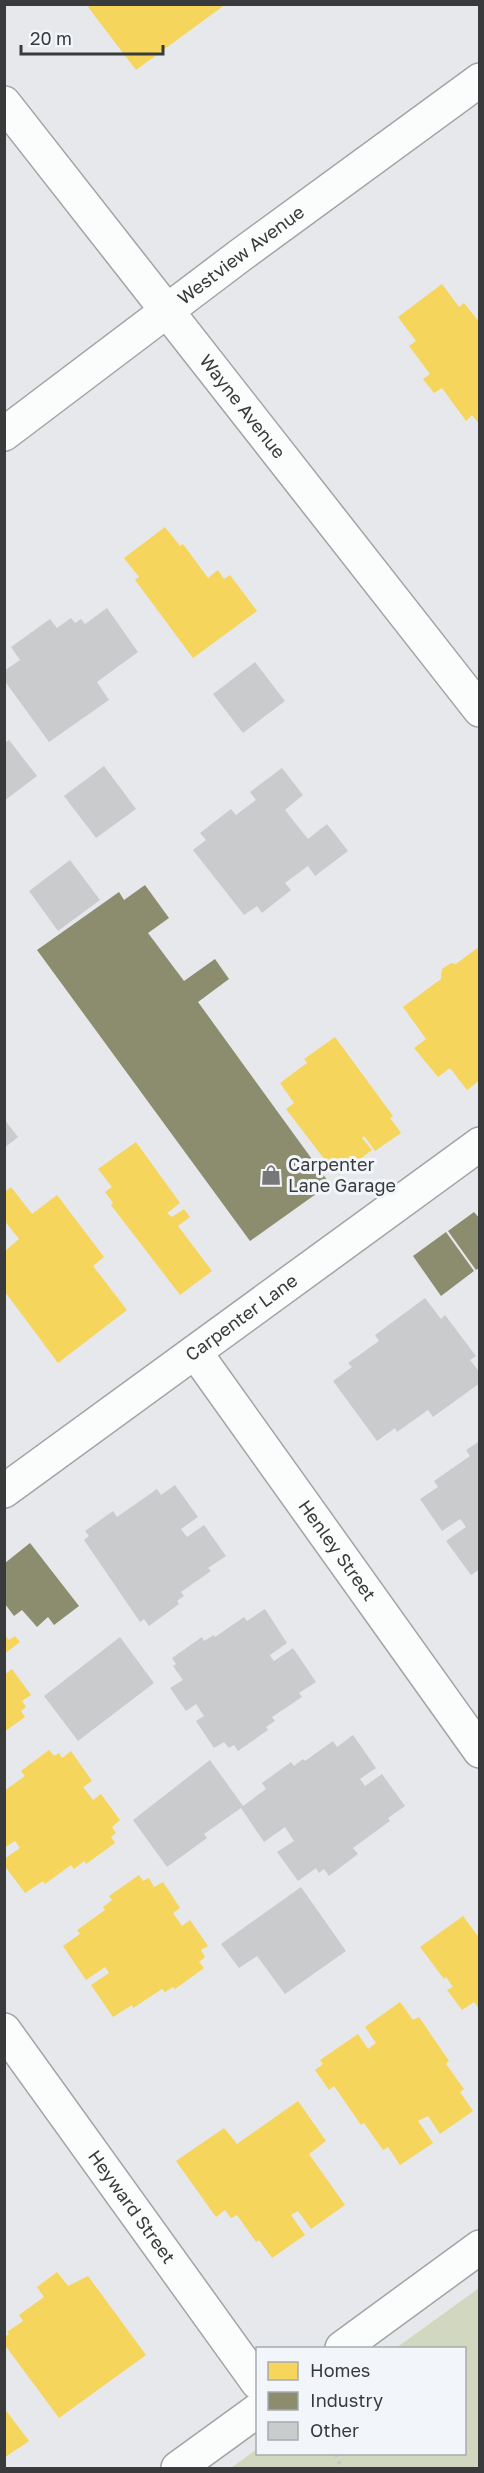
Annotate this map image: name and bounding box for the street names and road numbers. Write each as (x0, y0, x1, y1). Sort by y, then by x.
street label: Westview Avenue (173, 200, 308, 309)
street label: Wayne Avenue (195, 350, 291, 463)
street label: Carpenter Lane (181, 1269, 301, 1365)
street label: Henley Street (294, 1495, 381, 1605)
street label: Heyward Street (84, 2145, 180, 2267)

